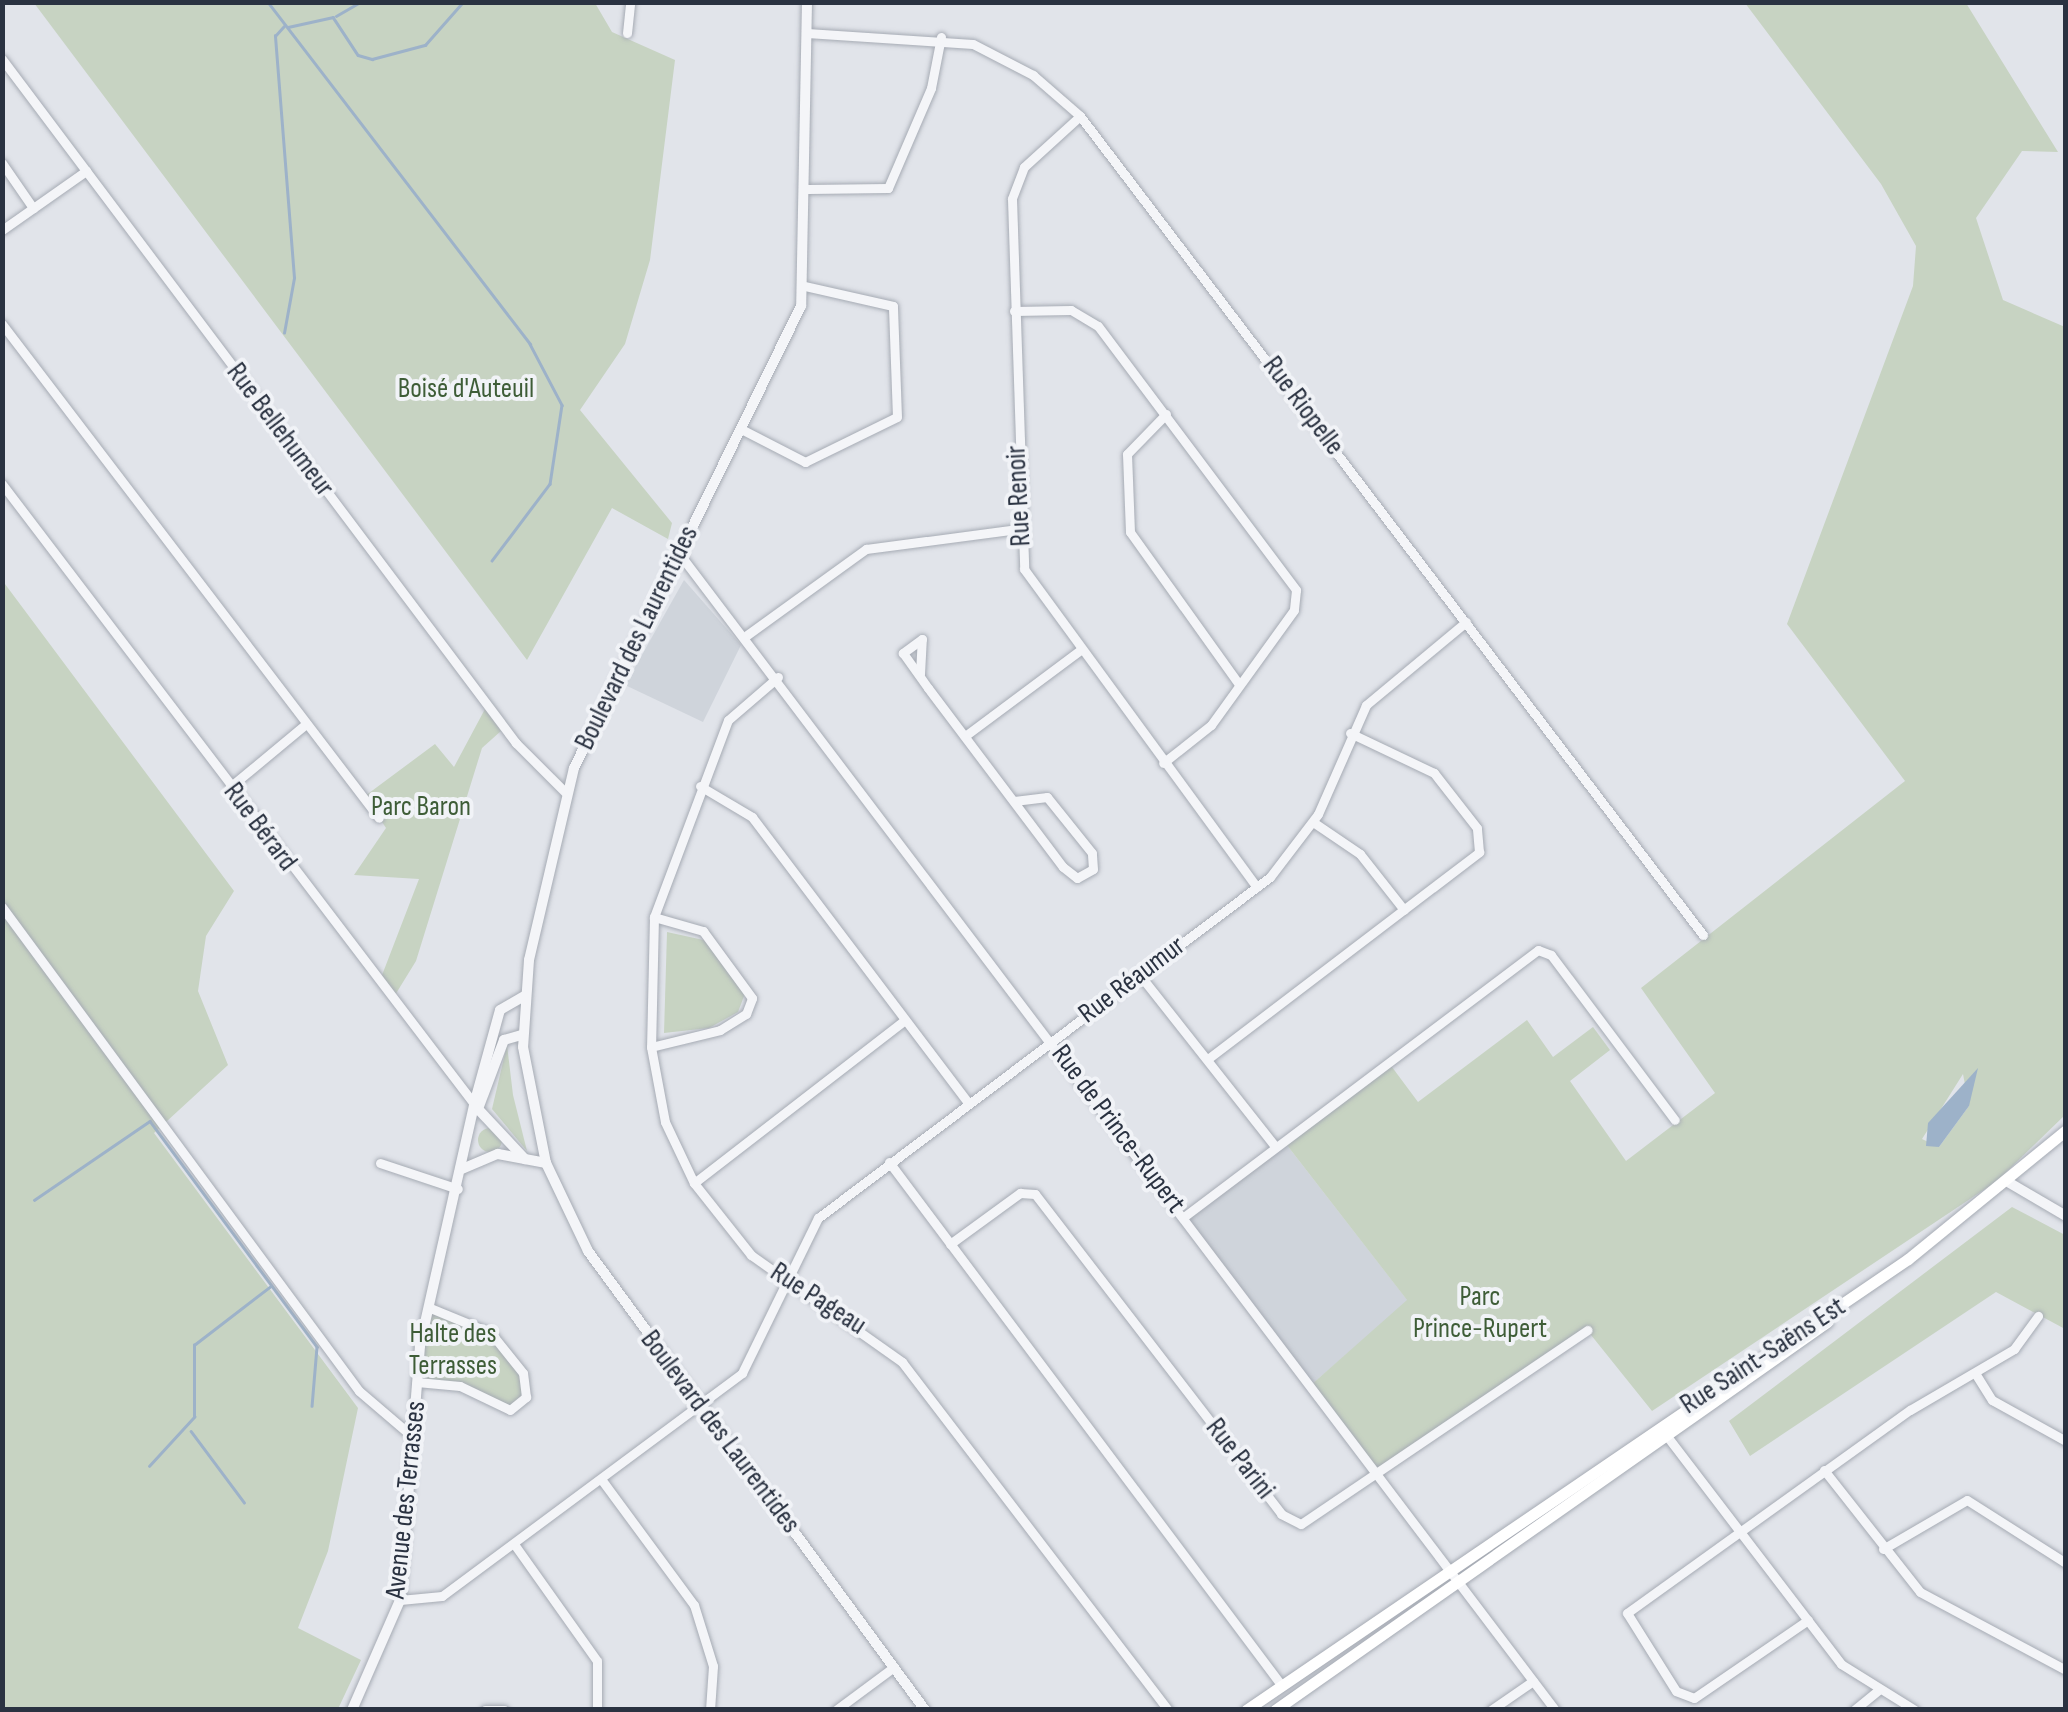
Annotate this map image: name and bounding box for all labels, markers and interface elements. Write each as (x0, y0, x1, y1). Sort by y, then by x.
street label: Rue Riopelle (1255, 350, 1351, 462)
street label: Rue Bellehumeur (219, 357, 341, 503)
park label: Boisé d'Auteuil (398, 372, 534, 406)
street label: Rue Renoir (1000, 445, 1038, 547)
street label: Boulevard des Laurentides (568, 521, 706, 755)
street label: Rue Bérard (216, 776, 304, 878)
park label: Parc Baron (371, 790, 471, 824)
street label: Rue Réaumur (1072, 929, 1192, 1031)
street label: Rue de Prince-Rupert (1044, 1038, 1192, 1220)
street label: Rue Pageau (764, 1256, 872, 1342)
park label: Parc Prince-Rupert (1413, 1280, 1547, 1346)
street label: Rue Saint-Saëns Est (1674, 1290, 1852, 1422)
park label: Halte des Terrasses (409, 1317, 497, 1383)
street label: Boulevard des Laurentides (633, 1324, 807, 1540)
street label: Avenue des Terrasses (379, 1399, 433, 1601)
street label: Rue Parini (1198, 1412, 1282, 1506)

